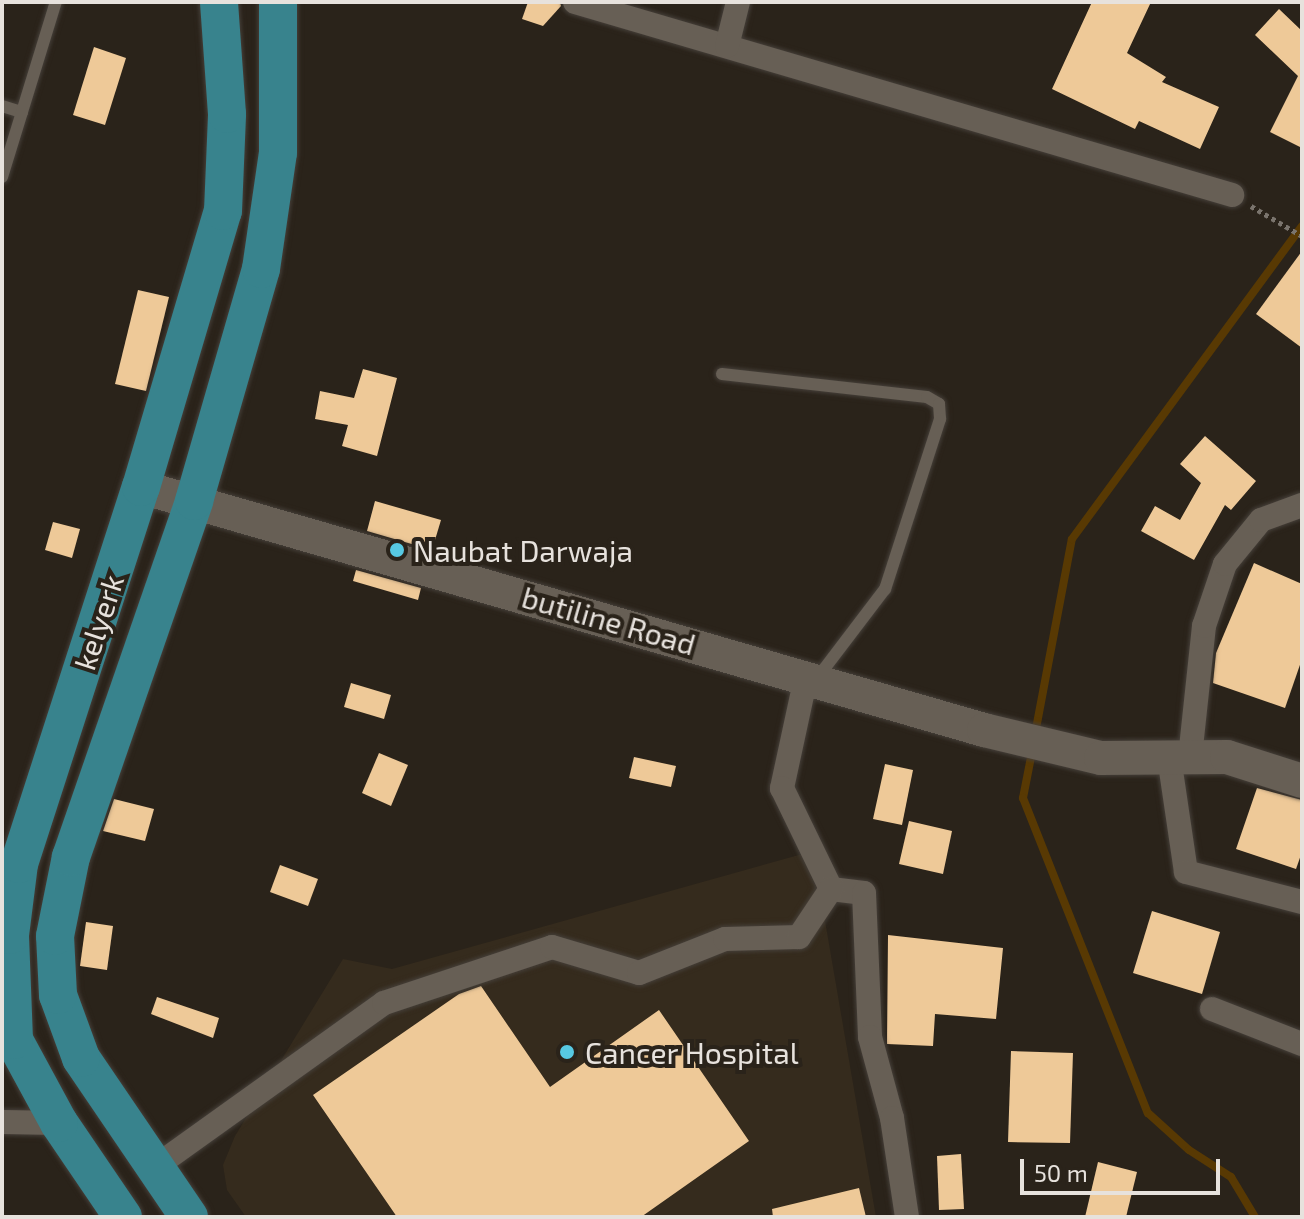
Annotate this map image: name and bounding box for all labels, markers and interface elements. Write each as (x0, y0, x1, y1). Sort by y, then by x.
place label: Naubat Darwaja (413, 532, 633, 568)
marker: Naubat Darwaja (388, 541, 406, 559)
street label: kelyerk (66, 570, 130, 674)
street label: butiline Road (518, 578, 700, 662)
place label: Cancer Hospital (585, 1034, 799, 1070)
marker: Cancer Hospital (556, 1041, 578, 1063)
scale bar (1024, 1143, 1224, 1193)
text: 50 m (1034, 1158, 1088, 1187)

